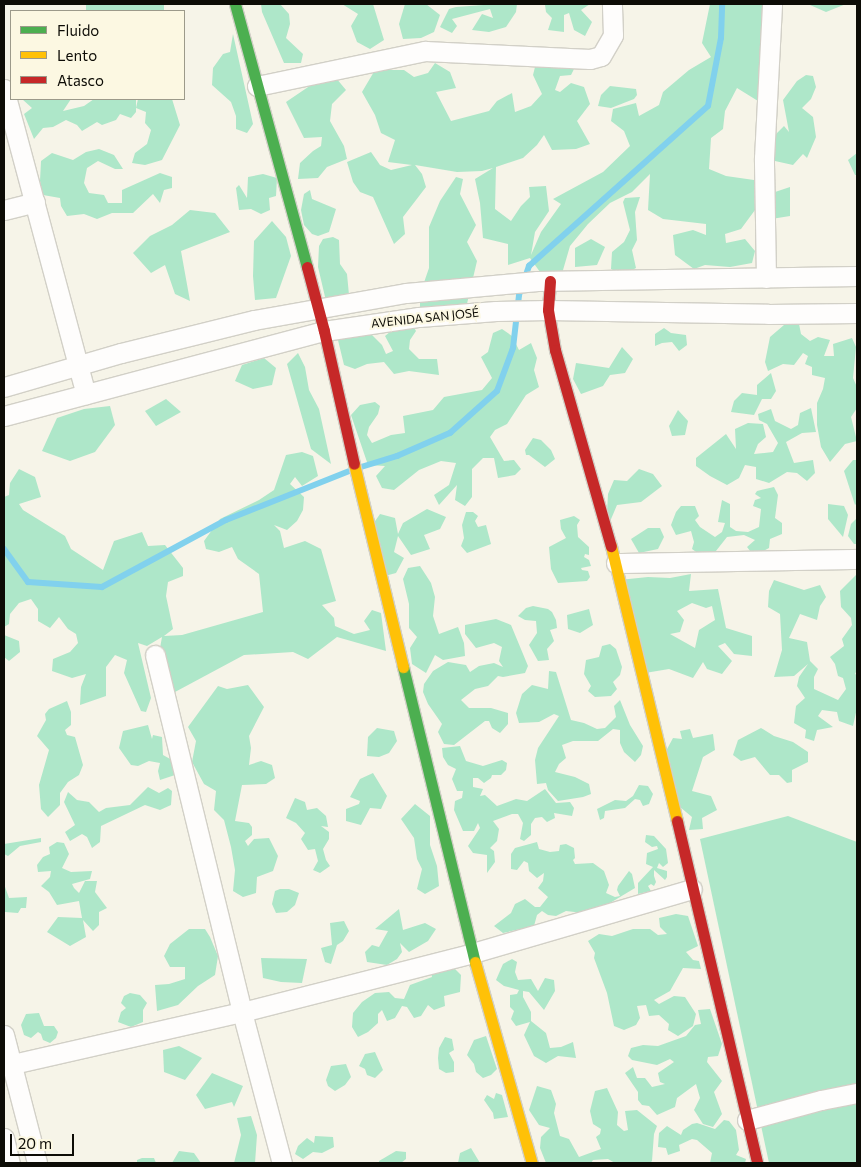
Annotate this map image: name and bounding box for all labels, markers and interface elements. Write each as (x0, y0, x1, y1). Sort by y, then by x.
legend (10, 10, 185, 100)
text: Fluido (57, 21, 99, 39)
text: Lento (57, 46, 97, 64)
text: Atasco (57, 71, 104, 89)
street label: AVENIDA SAN JOSÉ (370, 305, 480, 331)
scale bar (12, 1124, 76, 1156)
text: 20 m (18, 1134, 52, 1152)

